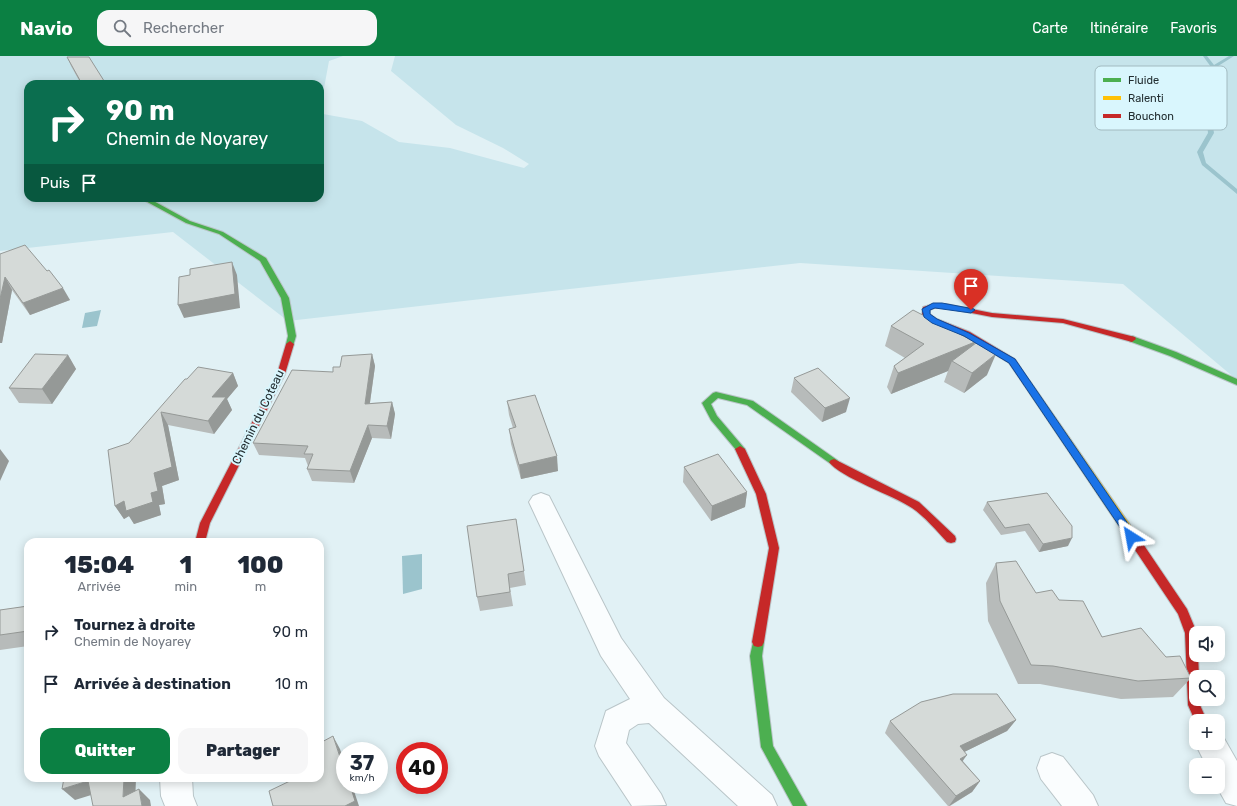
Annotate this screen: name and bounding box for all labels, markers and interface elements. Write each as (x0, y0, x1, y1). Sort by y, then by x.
search box (97, 10, 377, 46)
text: Navio (20, 17, 73, 40)
icon: search (111, 17, 133, 39)
text: Rechercher (143, 19, 224, 37)
text: Carte (1032, 20, 1068, 37)
text: Itinéraire (1090, 20, 1148, 37)
text: Favoris (1170, 20, 1217, 37)
legend (1095, 66, 1227, 130)
text: Fluide (1128, 74, 1159, 87)
text: Ralenti (1128, 92, 1164, 105)
text: 90 m (106, 94, 175, 127)
icon: right (40, 96, 92, 148)
text: Bouchon (1128, 110, 1174, 123)
text: Chemin de Noyarey (106, 128, 268, 150)
icon: arrive (78, 172, 100, 194)
text: Puis (40, 174, 70, 192)
pin (954, 269, 988, 310)
icon: arrive (960, 275, 982, 297)
street label: Chemin du Coteau (229, 368, 287, 466)
position arrow (1110, 516, 1152, 558)
text: 15:04 (64, 551, 134, 579)
text: 1 (179, 551, 192, 579)
text: 100 (237, 551, 284, 579)
text: Arrivée (78, 579, 121, 594)
text: min (175, 579, 197, 594)
text: m (255, 579, 266, 594)
text: Tournez à droite (74, 616, 195, 634)
icon: right (40, 621, 62, 643)
text: 90 m (273, 623, 308, 641)
map controls (1189, 626, 1225, 794)
button: sound (1189, 626, 1225, 662)
text: Chemin de Noyarey (74, 634, 191, 649)
button: search (1189, 670, 1225, 706)
icon: arrive (40, 673, 62, 695)
text: Arrivée à destination (74, 675, 231, 693)
text: 10 m (275, 675, 308, 693)
button: + (1189, 714, 1225, 750)
button: Quitter (40, 728, 170, 774)
button: Partager (178, 728, 308, 774)
speed limit sign: 40 (396, 742, 448, 794)
text: 37 (350, 751, 374, 775)
button: − (1189, 758, 1225, 794)
text: km/h (350, 772, 374, 784)

